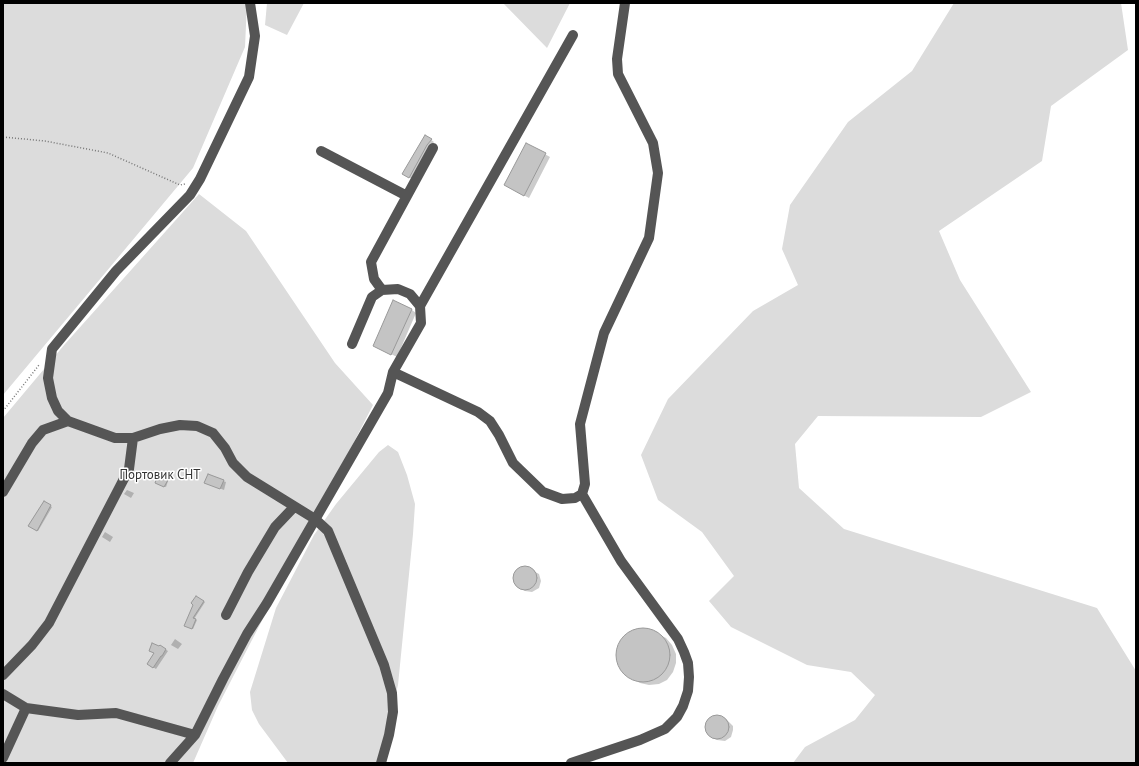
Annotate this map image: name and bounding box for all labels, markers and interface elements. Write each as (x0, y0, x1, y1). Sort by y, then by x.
park label: Портовик СНТ (120, 467, 200, 483)

